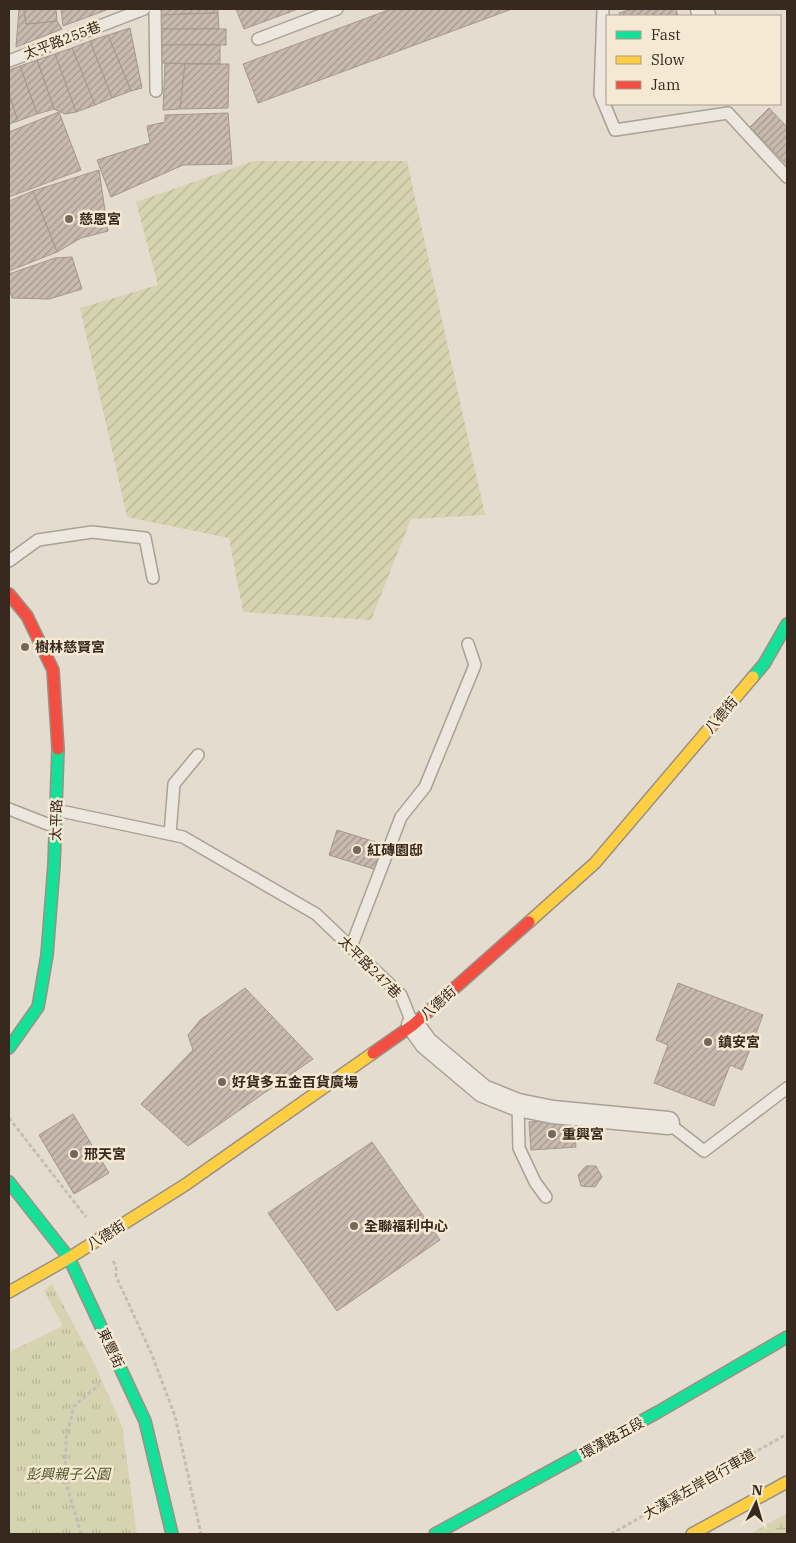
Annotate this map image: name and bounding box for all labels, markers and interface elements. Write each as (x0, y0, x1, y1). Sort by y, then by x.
legend (606, 15, 781, 105)
street label: 太平路255巷 (21, 17, 103, 63)
text: Fast (651, 25, 681, 44)
text: Slow (651, 50, 685, 69)
text: Jam (651, 75, 680, 94)
place label: 慈恩宮 (79, 210, 121, 228)
marker: 慈恩宮 (63, 213, 75, 225)
place label: 樹林慈賢宮 (35, 638, 105, 656)
marker: 樹林慈賢宮 (19, 641, 31, 653)
street label: 八德街 (701, 693, 741, 737)
street label: 太平路 (46, 799, 66, 841)
place label: 紅磚園邸 (367, 841, 423, 859)
marker: 紅磚園邸 (351, 844, 363, 856)
street label: 太平路247巷 (335, 932, 405, 1002)
street label: 八德街 (416, 982, 460, 1024)
place label: 鎮安宮 (718, 1033, 760, 1051)
marker: 鎮安宮 (702, 1036, 714, 1048)
place label: 好貨多五金百貨廣場 (232, 1073, 358, 1091)
marker: 好貨多五金百貨廣場 (216, 1076, 228, 1088)
place label: 重興宮 (562, 1125, 604, 1143)
marker: 重興宮 (546, 1128, 558, 1140)
place label: 邢天宮 (84, 1145, 126, 1163)
marker: 邢天宮 (68, 1148, 80, 1160)
street label: 八德街 (83, 1216, 129, 1254)
place label: 全聯福利中心 (364, 1217, 448, 1235)
marker: 全聯福利中心 (348, 1220, 360, 1232)
street label: 東豐街 (94, 1325, 128, 1371)
street label: 環漢路五段 (577, 1413, 647, 1463)
street label: 大漢溪左岸自行車道 (640, 1445, 758, 1523)
park label: 彭興親子公園 (26, 1465, 112, 1483)
north arrow (731, 1478, 781, 1528)
text: N (751, 1481, 763, 1499)

